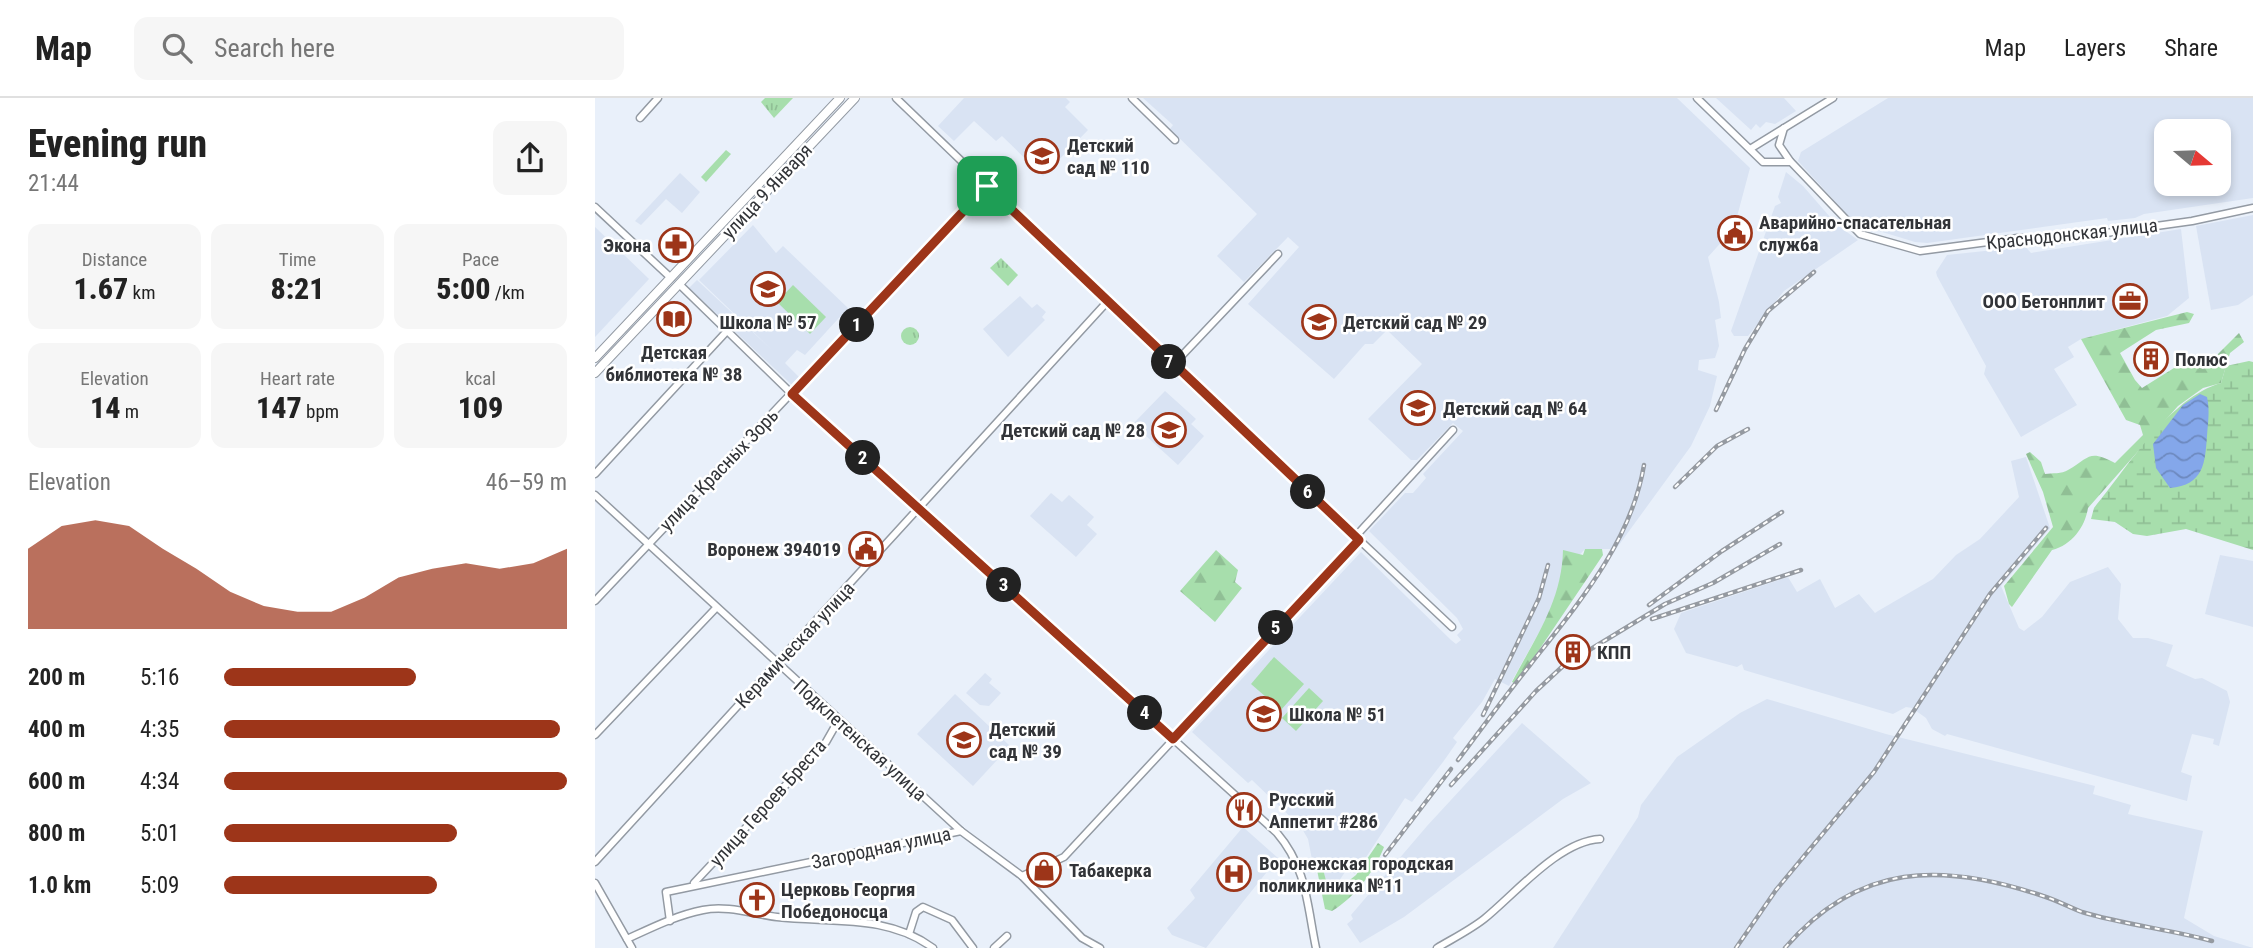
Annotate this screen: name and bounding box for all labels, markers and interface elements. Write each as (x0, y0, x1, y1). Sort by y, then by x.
search box (134, 17, 624, 80)
text: Map (35, 29, 92, 68)
icon: search (158, 29, 196, 67)
text: Search here (214, 33, 335, 63)
text: Map (1985, 34, 2026, 62)
text: Layers (2064, 34, 2126, 62)
text: Share (2164, 34, 2218, 62)
north arrow (2154, 119, 2231, 196)
map controls (2154, 119, 2231, 196)
button: share (493, 121, 567, 195)
text: Evening run (28, 122, 207, 166)
place label: Детский сад № 110 (1067, 134, 1150, 179)
school or university icon: Детский сад № 110 (1023, 137, 1061, 175)
street label: улица 9 Января (717, 139, 817, 243)
pin (957, 156, 1017, 216)
icon: arrive (968, 167, 1006, 205)
text: 21:44 (28, 170, 79, 197)
place label: Аварийно-спасательная служба (1759, 211, 1952, 256)
public building icon: Аварийно-спасательная служба (1716, 214, 1754, 252)
street label: Краснодонская улица (1985, 214, 2159, 254)
pharmacy icon: Экона (657, 226, 695, 264)
place label: Экона (603, 234, 651, 257)
text: Distance (82, 248, 147, 271)
text: Time (279, 248, 316, 271)
text: Pace (462, 248, 499, 271)
school or university icon: Школа № 57 (749, 270, 787, 308)
text: 1.67 (74, 271, 128, 306)
text: 8:21 (270, 271, 325, 306)
text: 5:00 (436, 271, 490, 306)
text: km (128, 281, 155, 304)
text: /km (490, 281, 525, 304)
office icon: ООО Бетонплит (2111, 282, 2149, 320)
place label: ООО Бетонплит (1982, 290, 2105, 313)
library icon: Детская библиотека № 38 (655, 300, 693, 338)
school or university icon: Детский сад № 29 (1300, 303, 1338, 341)
pin: 1 (839, 308, 875, 342)
place label: Школа № 57 (719, 311, 817, 334)
place label: Детский сад № 29 (1343, 311, 1487, 334)
text: 1 (852, 313, 861, 336)
building icon: Полюс (2132, 340, 2170, 378)
place label: Детская библиотека № 38 (606, 341, 742, 386)
pin: 7 (1151, 344, 1187, 380)
place label: Полюс (2175, 348, 2228, 371)
text: 7 (1164, 350, 1173, 373)
text: Elevation (80, 367, 149, 390)
text: Heart rate (260, 367, 335, 390)
text: kcal (465, 367, 496, 390)
school or university icon: Детский сад № 64 (1399, 389, 1437, 427)
text: 14 (90, 390, 120, 425)
text: 147 (256, 390, 302, 425)
text: 109 (458, 390, 503, 425)
place label: Детский сад № 64 (1443, 397, 1587, 420)
text: m (120, 400, 139, 423)
text: bpm (302, 400, 339, 423)
street label: улица Красных Зорь (655, 404, 783, 536)
school or university icon: Детский сад № 28 (1150, 411, 1188, 449)
place label: Детский сад № 28 (1001, 419, 1145, 442)
pin: 2 (845, 440, 881, 476)
text: 2 (858, 446, 867, 469)
text: Elevation (28, 469, 111, 496)
text: 46–59 m (486, 469, 567, 496)
pin: 6 (1291, 474, 1325, 510)
text: 6 (1303, 480, 1312, 503)
public building icon: Воронеж 394019 (847, 530, 885, 568)
place label: Воронеж 394019 (707, 538, 841, 561)
pin: 3 (987, 568, 1021, 602)
text: 3 (999, 573, 1008, 596)
street label: Керамическая улица (731, 577, 859, 713)
pin: 5 (1259, 610, 1293, 646)
text: 5 (1271, 616, 1280, 639)
building icon: КПП (1554, 633, 1592, 671)
place label: КПП (1597, 641, 1631, 664)
text: 200 m (28, 664, 85, 691)
text: 5:16 (140, 664, 179, 691)
street label: Подклетенская улица (789, 674, 931, 806)
school or university icon: Школа № 51 (1245, 695, 1283, 733)
pin: 4 (1127, 696, 1163, 730)
text: 4 (1140, 701, 1149, 724)
place label: Школа № 51 (1289, 703, 1386, 726)
text: 400 m (28, 716, 85, 743)
text: 4:35 (140, 716, 179, 743)
place label: Детский сад № 39 (989, 718, 1062, 763)
school or university icon: Детский сад № 39 (945, 721, 983, 759)
street label: улица Героев Бреста (705, 735, 831, 871)
text: 600 m (28, 768, 85, 795)
text: 4:34 (140, 768, 179, 795)
place label: Русский Аппетит #286 (1269, 788, 1378, 833)
restaurant icon: Русский Аппетит #286 (1225, 791, 1263, 829)
text: 800 m (28, 820, 85, 847)
text: 5:01 (140, 820, 179, 847)
street label: Загородная улица (809, 822, 953, 874)
shop icon: Табакерка (1025, 851, 1063, 889)
place label: Воронежская городская поликлиника №11 (1259, 852, 1454, 897)
hospital icon: Воронежская городская поликлиника №11 (1215, 855, 1253, 893)
place label: Табакерка (1069, 859, 1152, 882)
text: 1.0 km (28, 872, 91, 899)
text: 5:09 (140, 872, 179, 899)
place label: Церковь Георгия Победоносца (781, 878, 915, 923)
church icon: Церковь Георгия Победоносца (738, 881, 776, 919)

